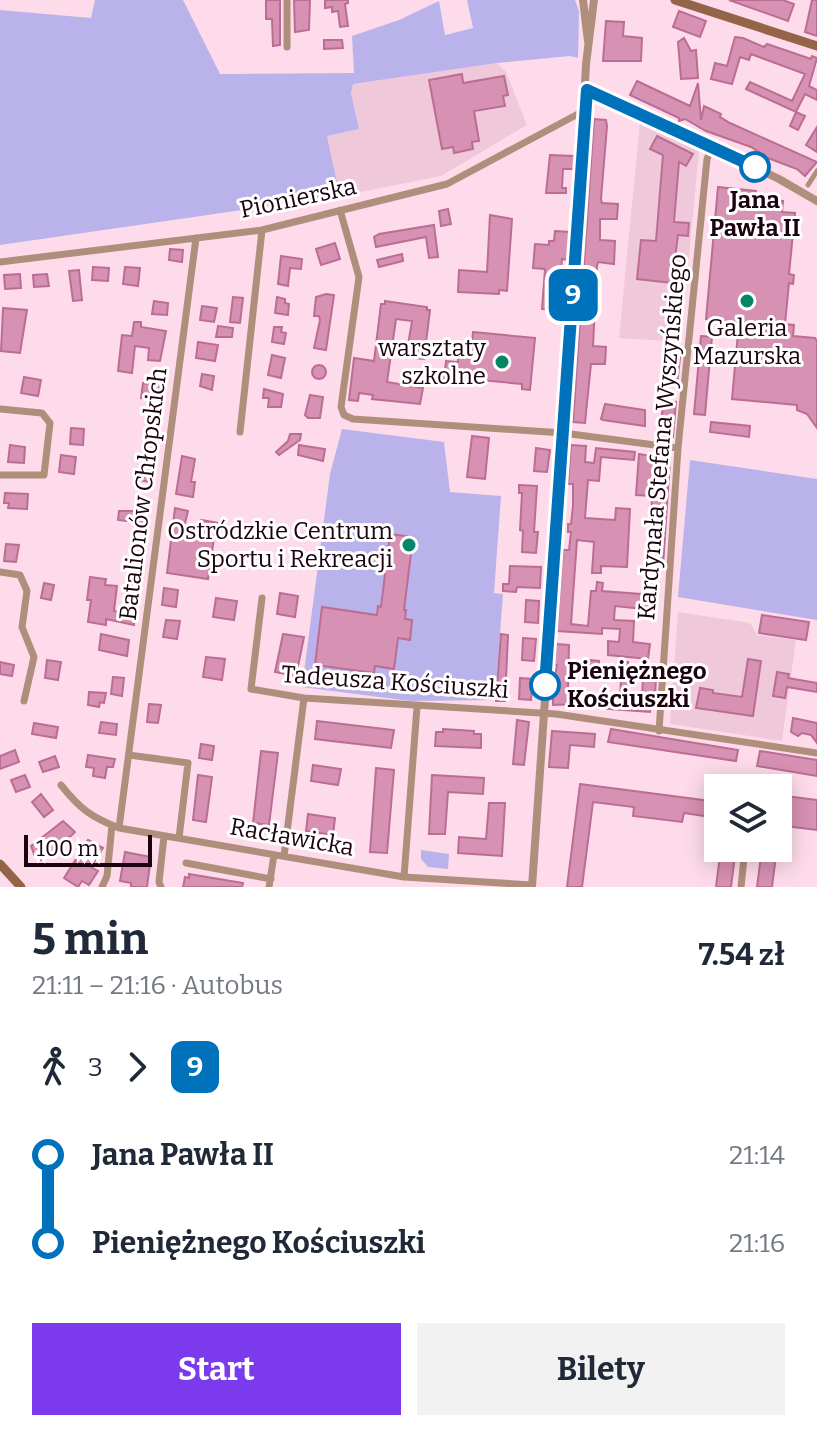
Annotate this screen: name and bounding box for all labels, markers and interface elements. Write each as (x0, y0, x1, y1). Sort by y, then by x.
marker: Jana Pawła II (740, 152, 770, 182)
street label: Pionierska (237, 172, 359, 224)
place label: Jana Pawła II (709, 186, 801, 242)
street label: Kardynała Stefana Wyszyńskiego (632, 253, 692, 621)
line badge: 9 (547, 269, 599, 321)
text: 9 (565, 278, 581, 311)
marker: Galeria Mazurska (738, 292, 756, 310)
place label: Galeria Mazurska (693, 314, 801, 370)
place label: warsztaty szkolne (377, 334, 486, 390)
marker: warsztaty szkolne (493, 353, 511, 371)
street label: Batalionów Chłopskich (114, 366, 172, 622)
place label: Ostródzkie Centrum Sportu i Rekreacji (167, 517, 393, 573)
marker: Ostródzkie Centrum Sportu i Rekreacji (400, 536, 418, 554)
place label: Pieniężnego Kościuszki (567, 657, 707, 713)
street label: Tadeusza Kościuszki (280, 660, 510, 704)
marker: Pieniężnego Kościuszki (530, 670, 560, 700)
map controls (704, 774, 792, 862)
button: layers (704, 774, 792, 862)
street label: Racławicka (228, 812, 356, 862)
scale bar (24, 831, 152, 867)
text: 100 m (36, 835, 99, 862)
text: 5 min (32, 913, 148, 966)
text: 7.54 zł (699, 937, 785, 973)
text: 21:11 – 21:16 · Autobus (32, 970, 283, 1001)
icon: walk (32, 1045, 76, 1089)
icon: forward (115, 1045, 159, 1089)
text: 9 (187, 1050, 203, 1083)
text: 3 (88, 1052, 103, 1083)
text: Jana Pawła II (92, 1137, 274, 1173)
text: 21:14 (729, 1140, 785, 1171)
text: Pieniężnego Kościuszki (92, 1225, 425, 1261)
text: 21:16 (729, 1228, 785, 1259)
button: Start (32, 1323, 401, 1415)
button: Bilety (417, 1323, 785, 1415)

